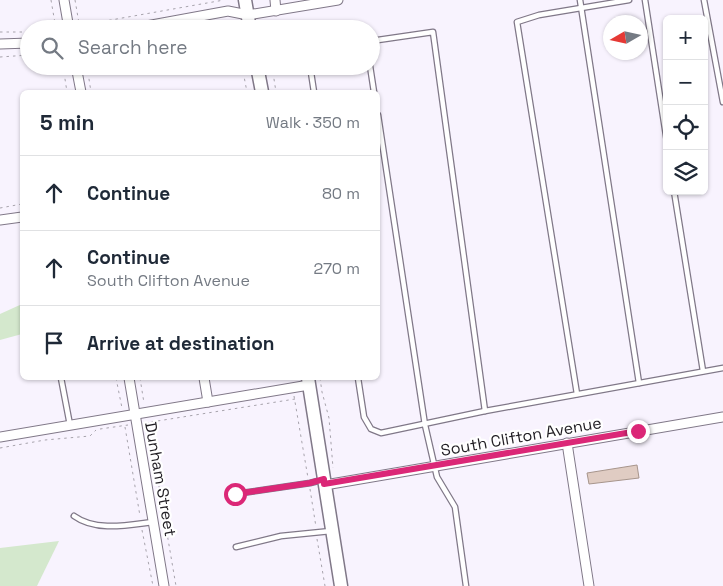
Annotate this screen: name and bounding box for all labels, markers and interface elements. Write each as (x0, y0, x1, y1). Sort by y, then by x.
north arrow (603, 15, 648, 60)
map controls (663, 15, 708, 195)
button: + (663, 15, 708, 60)
search box (20, 20, 380, 75)
icon: search (38, 34, 66, 62)
text: Search here (78, 35, 188, 60)
button: − (663, 60, 708, 105)
button: locate (663, 105, 708, 150)
text: 5 min (40, 109, 94, 136)
text: Walk · 350 m (266, 112, 360, 133)
button: layers (663, 150, 708, 195)
icon: ahead (40, 179, 68, 207)
text: Continue (87, 181, 170, 206)
text: 80 m (322, 183, 360, 204)
text: Continue (87, 245, 170, 270)
icon: ahead (40, 254, 68, 282)
text: 270 m (313, 258, 360, 279)
text: South Clifton Avenue (87, 270, 250, 291)
icon: arrive (40, 329, 68, 357)
text: Arrive at destination (87, 331, 275, 356)
street label: South Clifton Avenue (439, 412, 603, 461)
street label: Dunham Street (140, 420, 181, 538)
route end (627, 420, 650, 443)
route start (224, 483, 247, 506)

